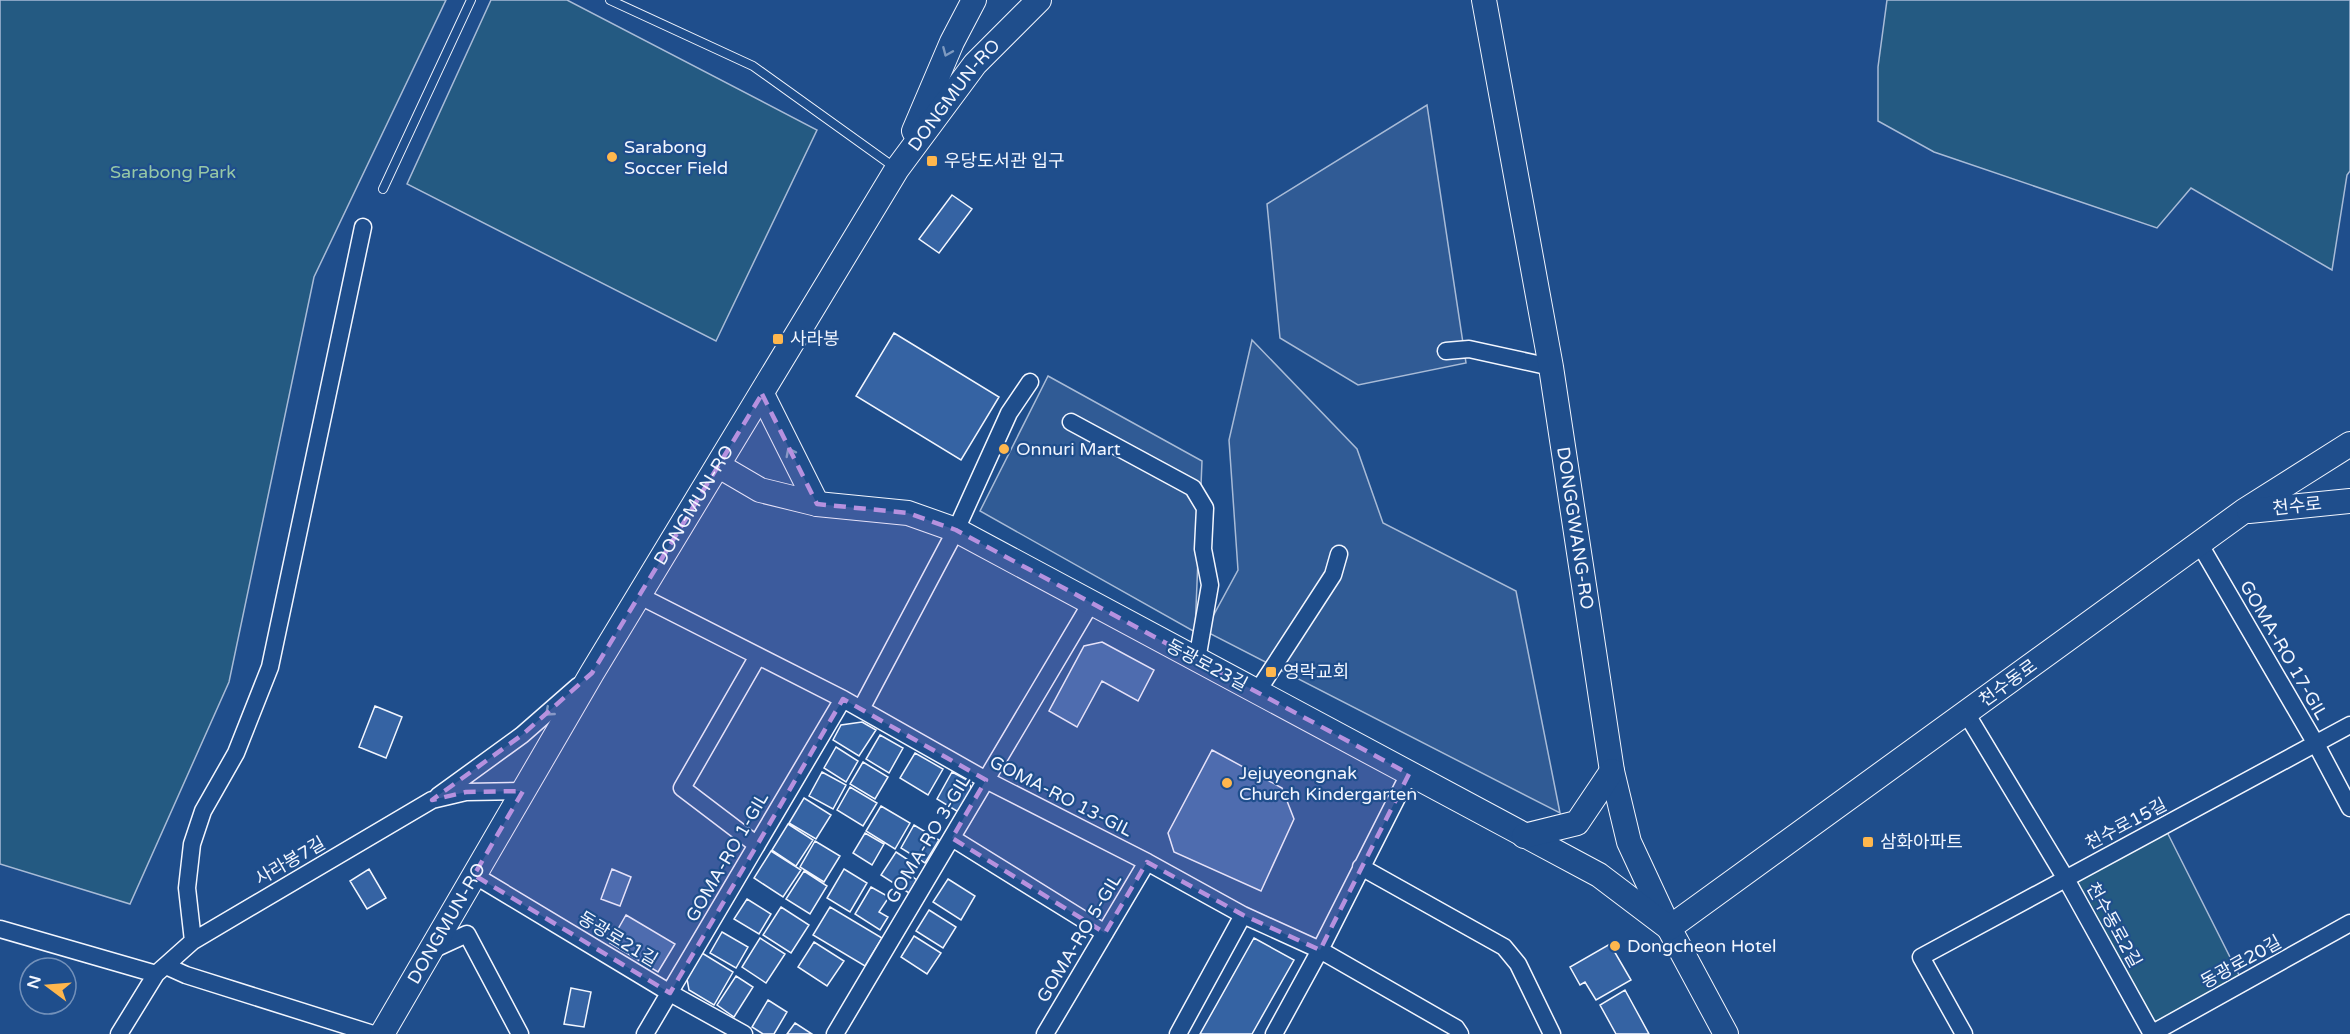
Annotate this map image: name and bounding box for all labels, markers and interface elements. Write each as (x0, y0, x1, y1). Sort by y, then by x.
street label: DONGMUN-RO (903, 34, 1005, 156)
one-way arrow (942, 46, 954, 57)
place label: Sarabong Soccer Field (624, 136, 728, 179)
marker: Sarabong Soccer Field (605, 150, 619, 164)
place label: 우당도서관 입구 (944, 150, 1065, 172)
marker: 우당도서관 입구 (925, 154, 939, 168)
park label: Sarabong Park (110, 161, 236, 183)
place label: 사라봉 (790, 328, 840, 350)
marker: 사라봉 (771, 332, 785, 346)
place label: Onnuri Mart (1016, 438, 1121, 460)
street label: DONGMUN-RO (649, 441, 738, 569)
marker: Onnuri Mart (997, 442, 1011, 456)
street label: DONGGWANG-RO (1552, 445, 1598, 611)
one-way arrow (786, 448, 797, 458)
street label: 천수로 (2271, 492, 2323, 520)
street label: GOMA-RO 17-GIL (2235, 577, 2333, 724)
street label: 동광로23길 (1163, 634, 1251, 696)
street label: 천수동로 (1975, 655, 2041, 711)
place label: 영락교회 (1283, 661, 1349, 683)
marker: 영락교회 (1264, 665, 1278, 679)
one-way arrow (545, 705, 555, 716)
street label: GOMA-RO 13-GIL (986, 750, 1137, 842)
place label: Jejuyeongnak Church Kindergarten (1239, 762, 1417, 805)
street label: GOMA-RO 3-GIL (881, 770, 975, 907)
marker: Jejuyeongnak Church Kindergarten (1220, 776, 1234, 790)
street label: GOMA-RO 1-GIL (681, 788, 773, 926)
street label: 천수로15길 (2082, 793, 2170, 855)
place label: 삼화아파트 (1880, 831, 1963, 853)
street label: 사라봉7길 (251, 832, 329, 890)
marker: 삼화아파트 (1861, 835, 1875, 849)
street label: DONGMUN-RO (403, 859, 490, 988)
street label: GOMA-RO 5-GIL (1032, 869, 1126, 1006)
street label: 천수동로2길 (2082, 879, 2146, 971)
street label: 동광로21길 (574, 907, 662, 971)
street label: 동광로20길 (2197, 931, 2285, 993)
place label: Dongcheon Hotel (1627, 935, 1776, 957)
marker: Dongcheon Hotel (1608, 939, 1622, 953)
north arrow (18, 956, 78, 1016)
text: N (23, 973, 46, 991)

